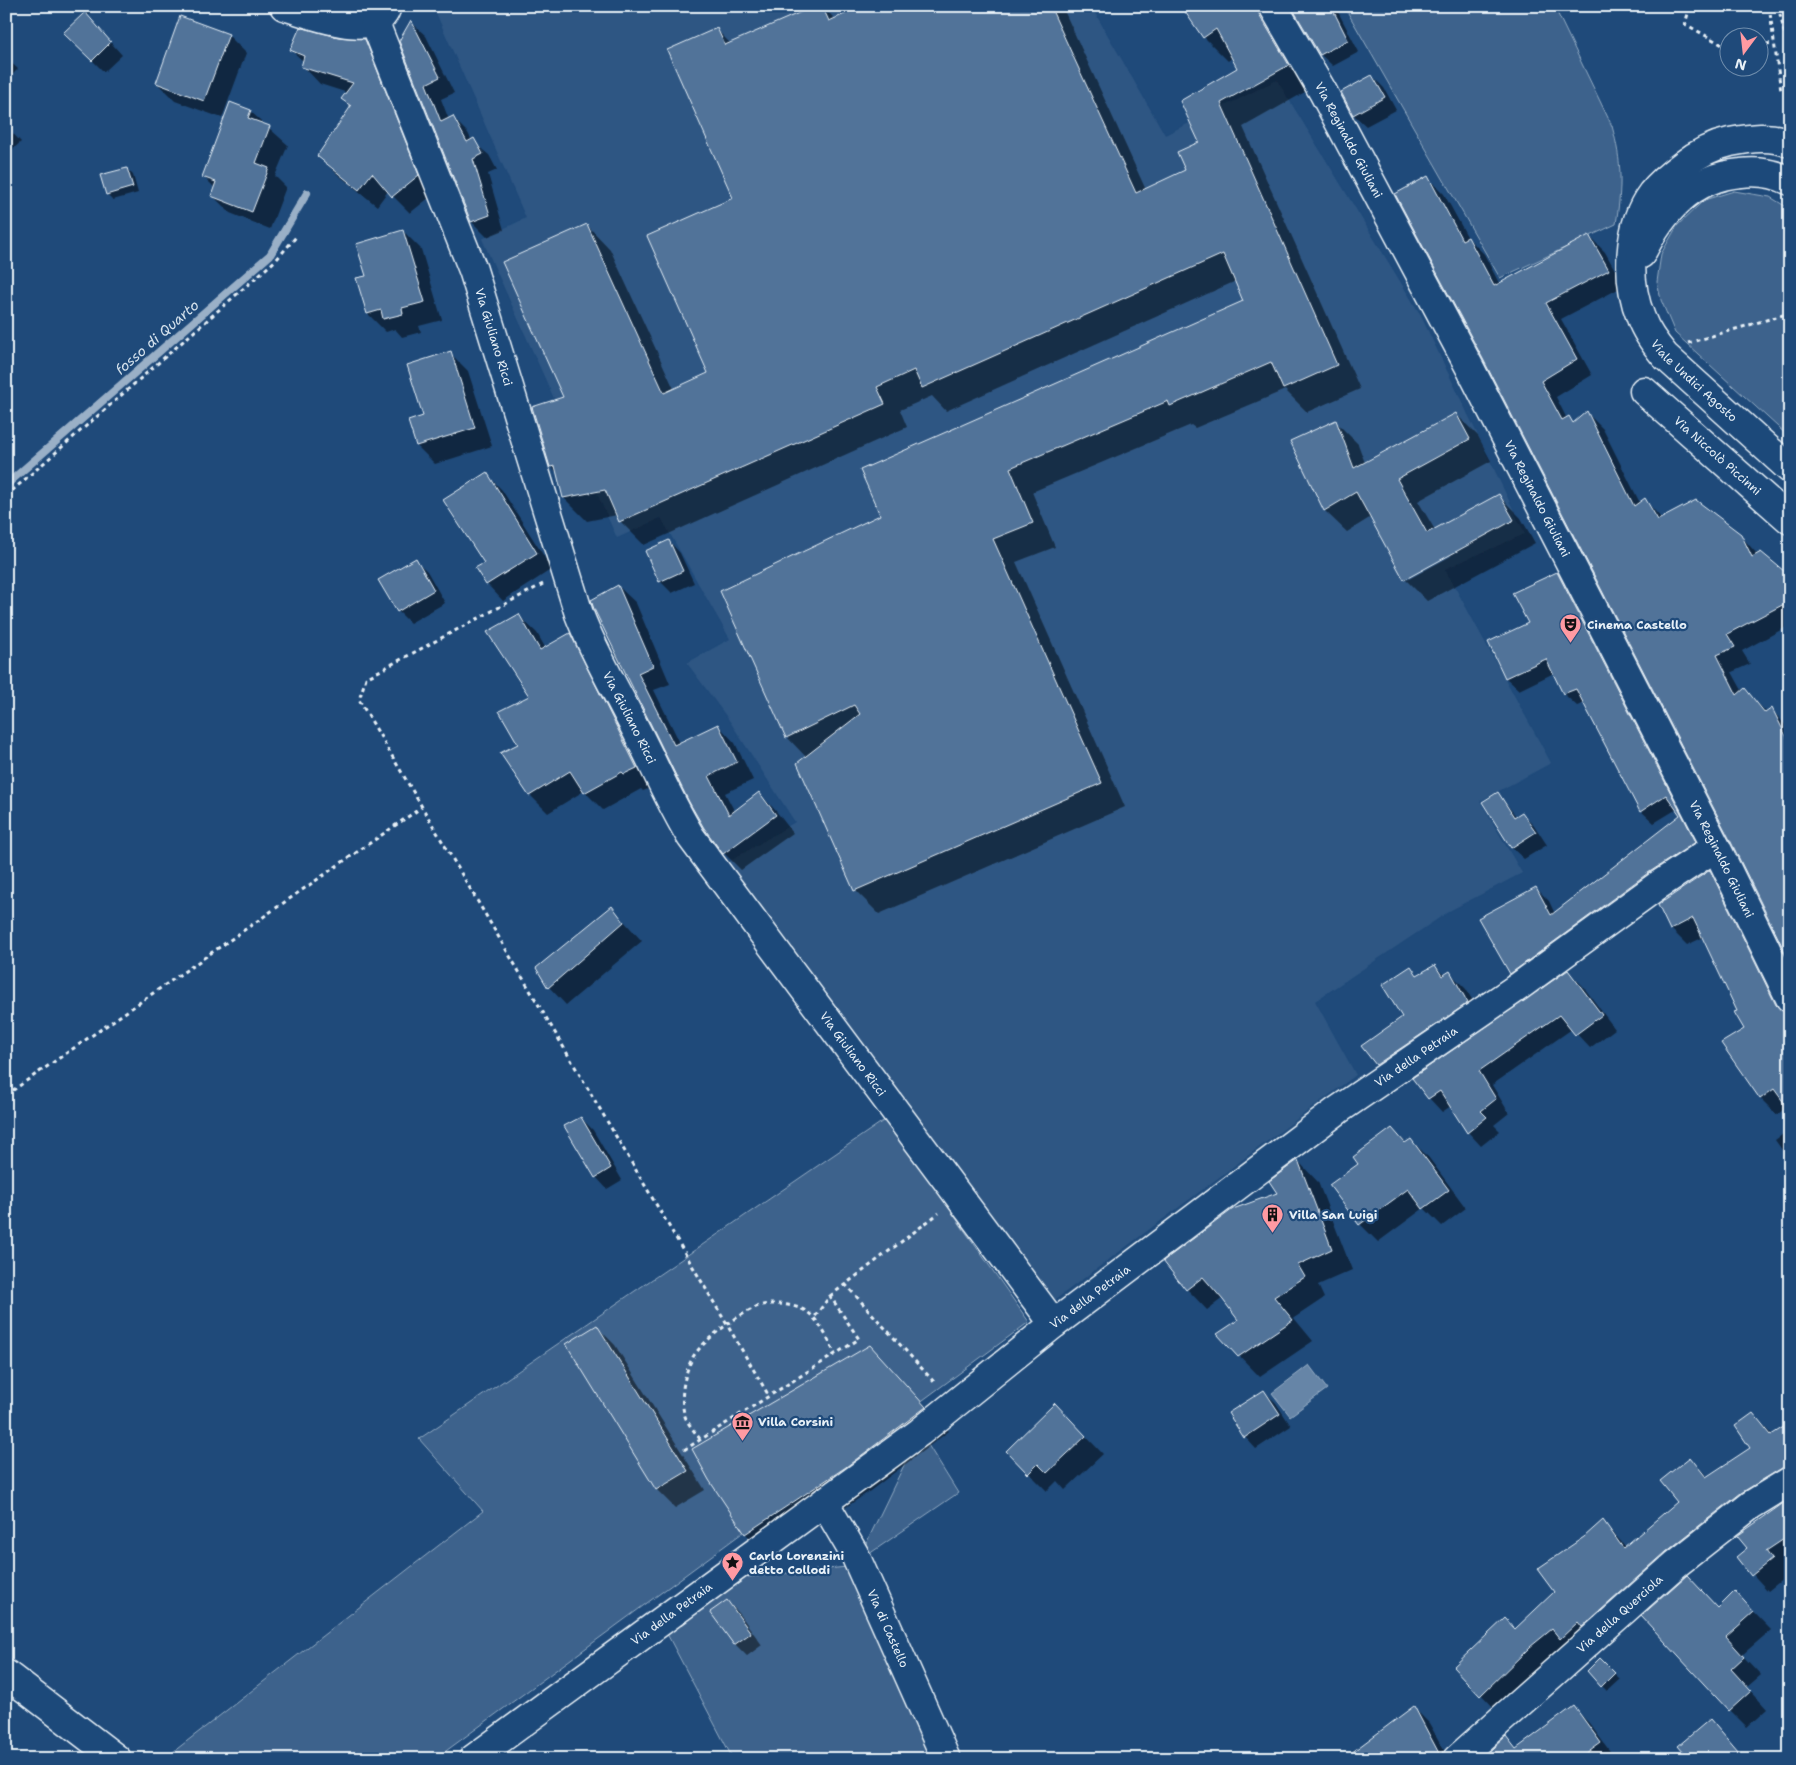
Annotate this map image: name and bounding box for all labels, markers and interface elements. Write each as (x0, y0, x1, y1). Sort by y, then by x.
north arrow (1718, 28, 1768, 78)
text: N (1733, 54, 1748, 75)
street label: Via Reginaldo Giuliani (1311, 79, 1386, 201)
street label: Via Giuliano Ricci (471, 286, 516, 388)
water label: fosso di Quarto (111, 296, 203, 378)
street label: Viale Undici Agosto (1647, 336, 1741, 425)
street label: Via Niccolò Piccinni (1670, 413, 1765, 499)
street label: Via Reginaldo Giuliani (1500, 437, 1574, 560)
theatre icon: Cinema Castello (1559, 613, 1583, 644)
place label: Cinema Castello (1587, 617, 1687, 633)
street label: Via Giuliano Ricci (599, 669, 660, 766)
street label: Via Reginaldo Giuliani (1685, 798, 1758, 921)
street label: Via Giuliano Ricci (816, 1008, 890, 1100)
street label: Via della Petraia (1371, 1022, 1461, 1091)
building icon: Villa San Luigi (1261, 1203, 1285, 1234)
place label: Villa San Luigi (1289, 1207, 1378, 1223)
street label: Via della Petraia (1046, 1261, 1134, 1332)
museum icon: Villa Corsini (730, 1410, 754, 1441)
place label: Villa Corsini (758, 1414, 833, 1430)
place label: Carlo Lorenzini detto Collodi (749, 1548, 844, 1578)
place icon: Carlo Lorenzini detto Collodi (721, 1551, 745, 1582)
street label: Via della Querciola (1573, 1571, 1667, 1657)
street label: Via della Petraia (628, 1578, 716, 1649)
street label: Via di Castello (863, 1587, 912, 1670)

